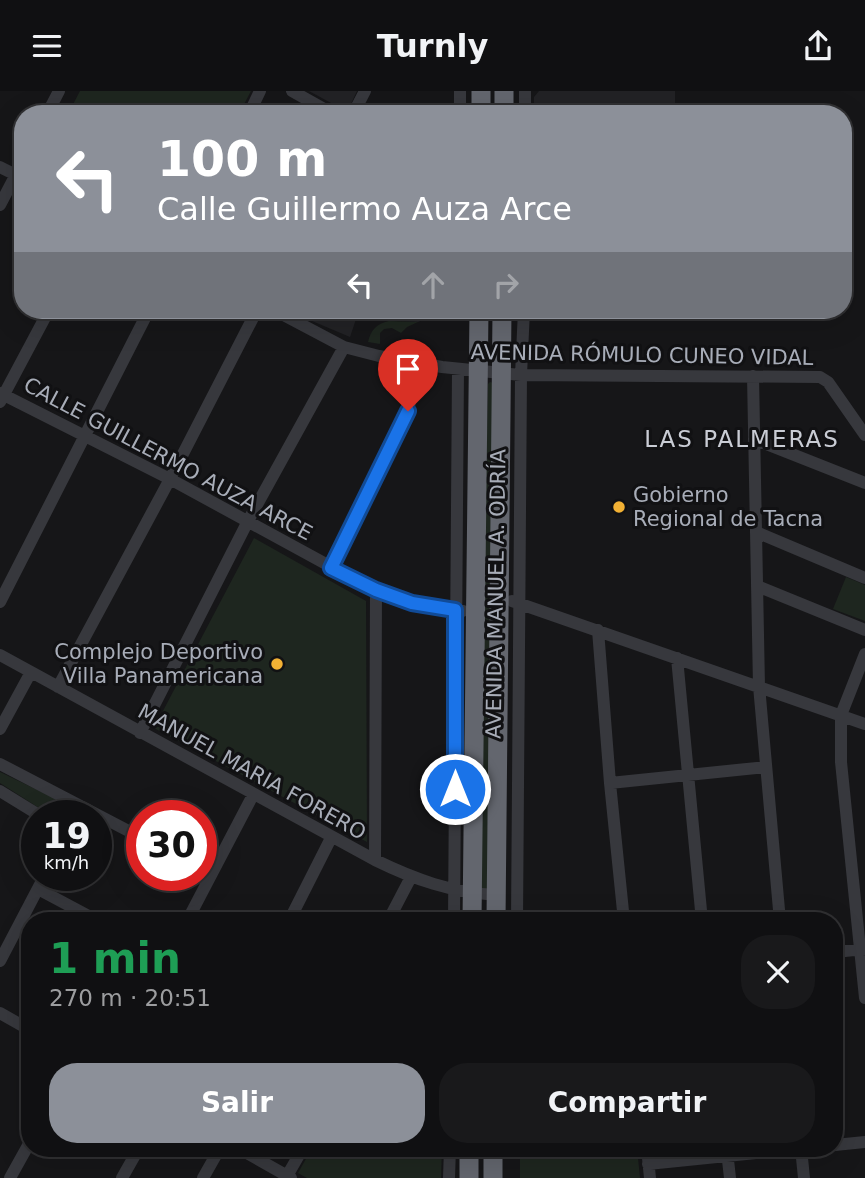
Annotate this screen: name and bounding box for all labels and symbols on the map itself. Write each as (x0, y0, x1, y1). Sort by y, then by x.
pin (378, 339, 438, 411)
street label: AVENIDA RÓMULO CUNEO VIDAL (470, 339, 814, 370)
street label: CALLE GUILLERMO AUZA ARCE (20, 372, 316, 546)
district label: LAS PALMERAS (644, 426, 840, 452)
street label: AVENIDA MANUEL A. ODRÍA (480, 448, 511, 739)
place label: Gobierno Regional de Tacna (633, 483, 823, 531)
marker: Gobierno Regional de Tacna (611, 499, 627, 515)
place label: Complejo Deportivo Villa Panamericana (54, 640, 263, 688)
marker: Complejo Deportivo Villa Panamericana (269, 656, 285, 672)
street label: MANUEL MARIA FORERO (134, 699, 370, 845)
position arrow (418, 752, 492, 826)
speed limit sign: 30 (126, 800, 217, 891)

